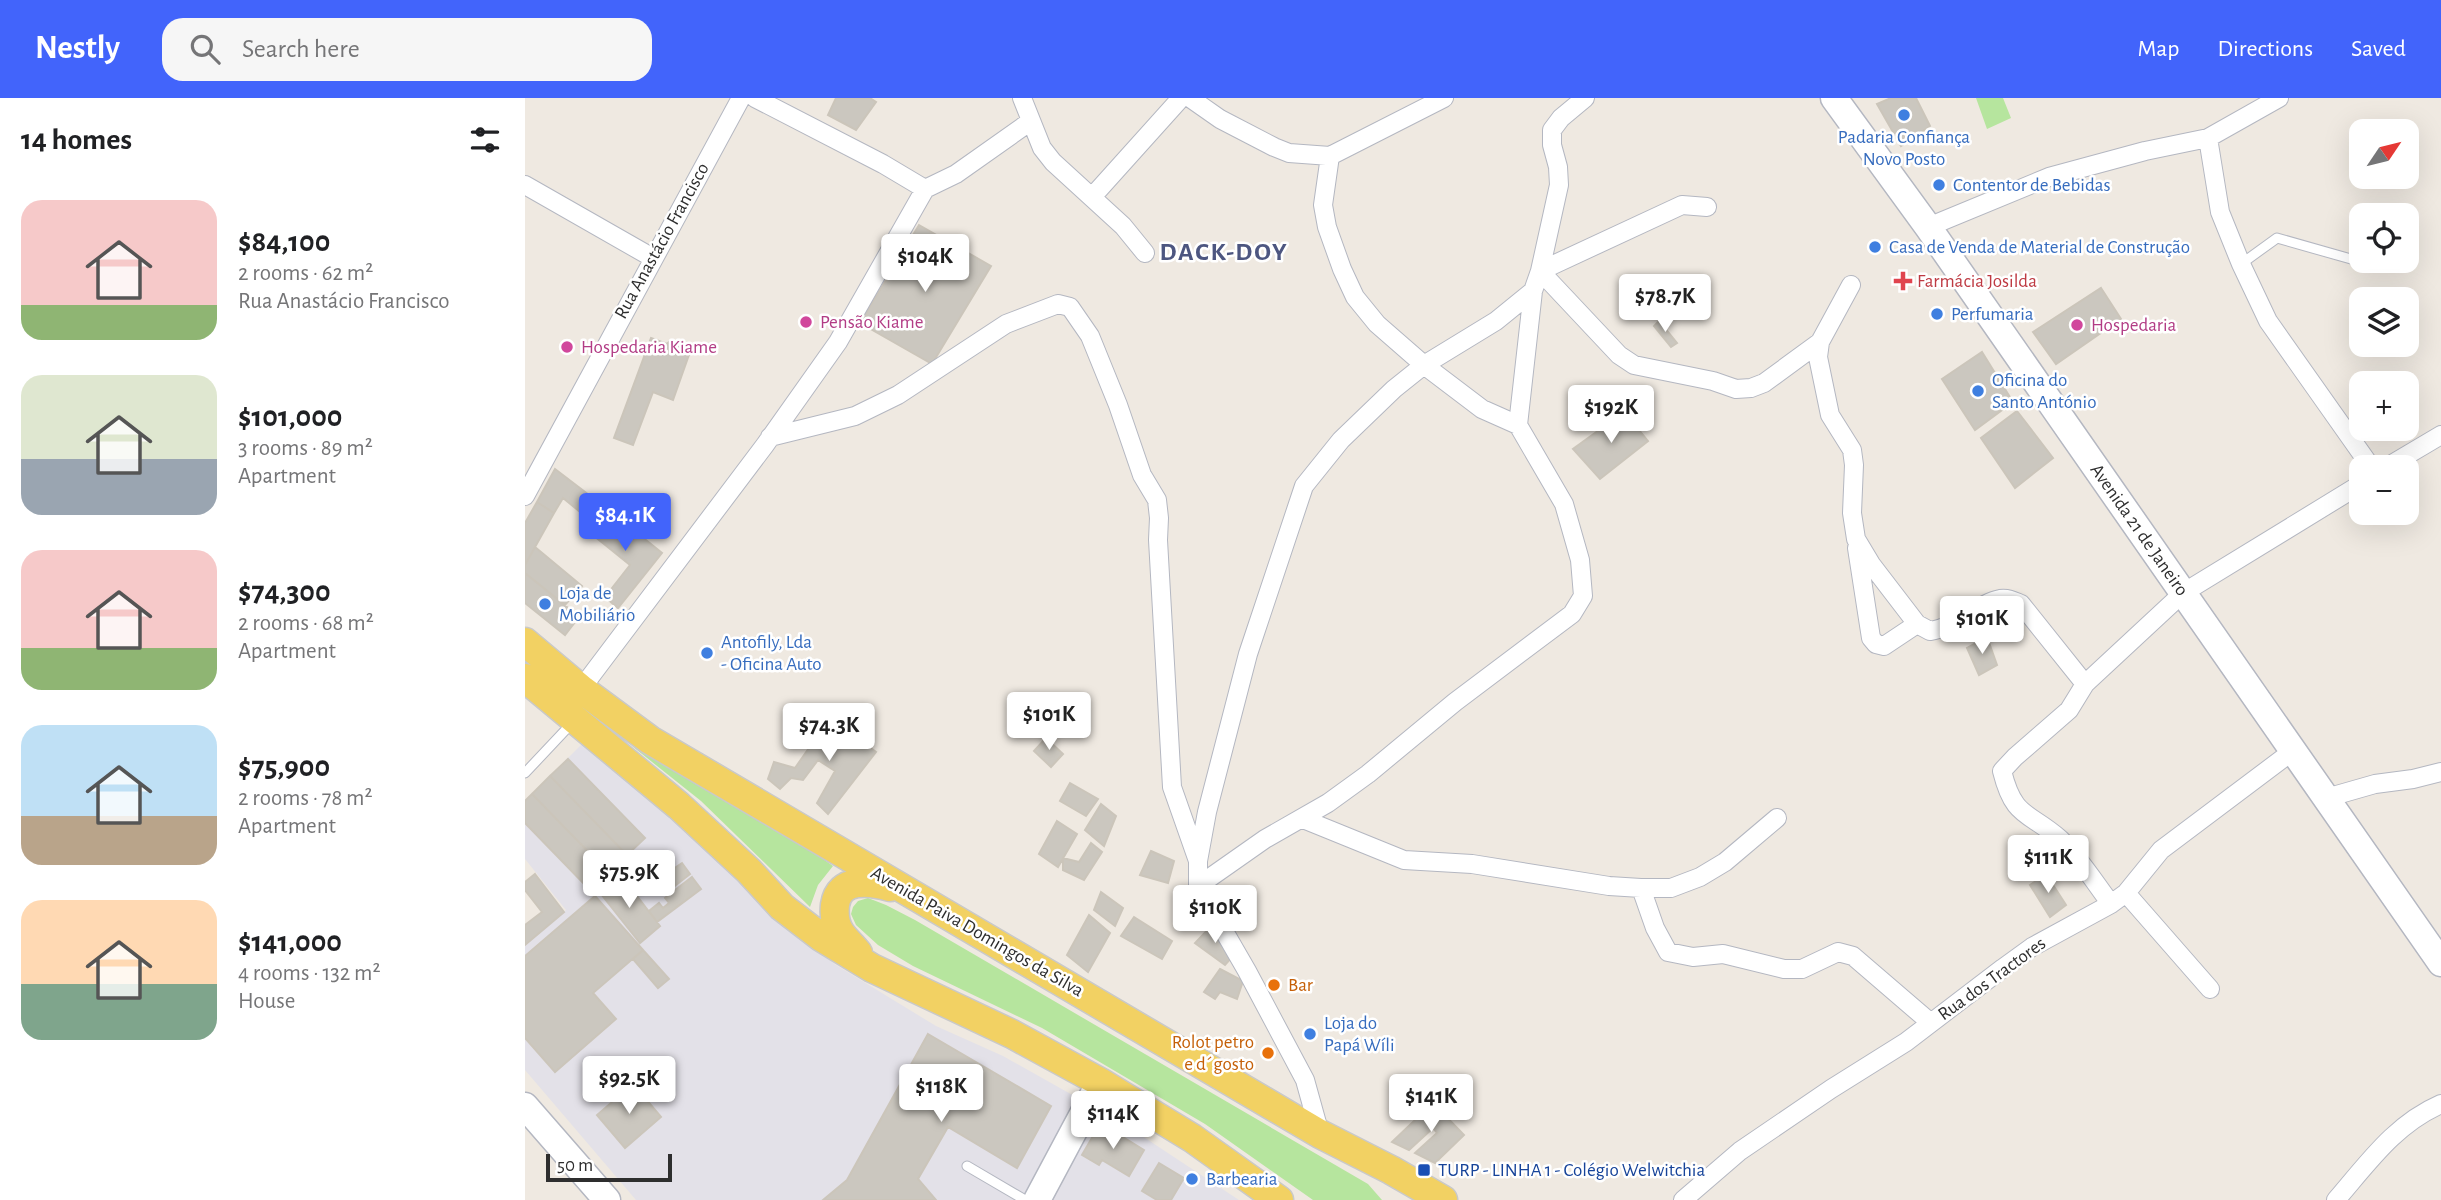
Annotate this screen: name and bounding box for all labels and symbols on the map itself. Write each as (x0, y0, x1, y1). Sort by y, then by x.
marker: Padaria Confiança Novo Posto (1896, 107, 1912, 123)
north arrow (2349, 119, 2419, 189)
place label: Padaria Confiança Novo Posto (1838, 128, 1970, 169)
street label: Rua Anastácio Francisco (611, 160, 713, 322)
place label: Contentor de Bebidas (1953, 176, 2111, 195)
marker: Contentor de Bebidas (1931, 177, 1947, 193)
pin: $104K (876, 234, 974, 294)
place label: Casa de Venda de Material de Construção (1889, 238, 2190, 257)
district label: DACK-DOY (1159, 239, 1289, 265)
marker: Casa de Venda de Material de Construção (1867, 239, 1883, 255)
place label: Farmácia Josilda (1917, 272, 2037, 291)
marker: Farmácia Josilda (1895, 273, 1911, 289)
pin: $78.7K (1608, 274, 1722, 334)
place label: Perfumaria (1951, 305, 2034, 324)
marker: Perfumaria (1929, 306, 1945, 322)
place label: Pensão Kiame (820, 313, 923, 332)
marker: Pensão Kiame (798, 314, 814, 330)
place label: Hospedaria (2091, 316, 2177, 335)
marker: Hospedaria (2069, 317, 2085, 333)
place label: Hospedaria Kiame (581, 338, 717, 357)
marker: Hospedaria Kiame (559, 339, 575, 355)
place label: Oficina do Santo António (1992, 371, 2097, 412)
marker: Oficina do Santo António (1970, 383, 1986, 399)
pin: $192K (1562, 386, 1660, 445)
street label: Avenida 21 de Janeiro (2086, 461, 2192, 599)
pin: $84.1K (568, 494, 682, 553)
place label: Loja de Mobiliário (559, 584, 635, 625)
marker: Loja de Mobiliário (537, 596, 553, 612)
pin: $101K (1933, 596, 2031, 656)
place label: Antofily, Lda - Oficina Auto (721, 633, 822, 674)
marker: Antofily, Lda - Oficina Auto (699, 645, 715, 661)
pin: $101K (1000, 692, 1098, 752)
pin: $74.3K (772, 704, 886, 763)
pin: $111K (1999, 836, 2097, 895)
pin: $75.9K (572, 850, 686, 910)
street label: Avenida Paiva Domingos da Silva (867, 863, 1087, 1001)
pin: $110K (1166, 886, 1264, 945)
street label: Rua dos Tractores (1935, 934, 2049, 1024)
place label: Bar (1288, 976, 1313, 995)
marker: Bar (1266, 977, 1282, 993)
place label: Loja do Papá Wíli (1324, 1014, 1395, 1055)
marker: Loja do Papá Wíli (1302, 1026, 1318, 1042)
place label: Rolot petro e d´gosto (1172, 1033, 1254, 1074)
marker: Rolot petro e d´gosto (1260, 1045, 1276, 1061)
pin: $92.5K (572, 1056, 686, 1116)
pin: $118K (892, 1065, 990, 1124)
pin: $141K (1382, 1074, 1480, 1134)
pin: $114K (1064, 1091, 1162, 1151)
scale bar (546, 1151, 672, 1183)
place label: TURP - LINHA 1 - Colégio Welwitchia (1438, 1161, 1705, 1180)
marker: TURP - LINHA 1 - Colégio Welwitchia (1416, 1162, 1432, 1178)
place label: Barbearia (1206, 1170, 1278, 1189)
marker: Barbearia (1184, 1171, 1200, 1187)

